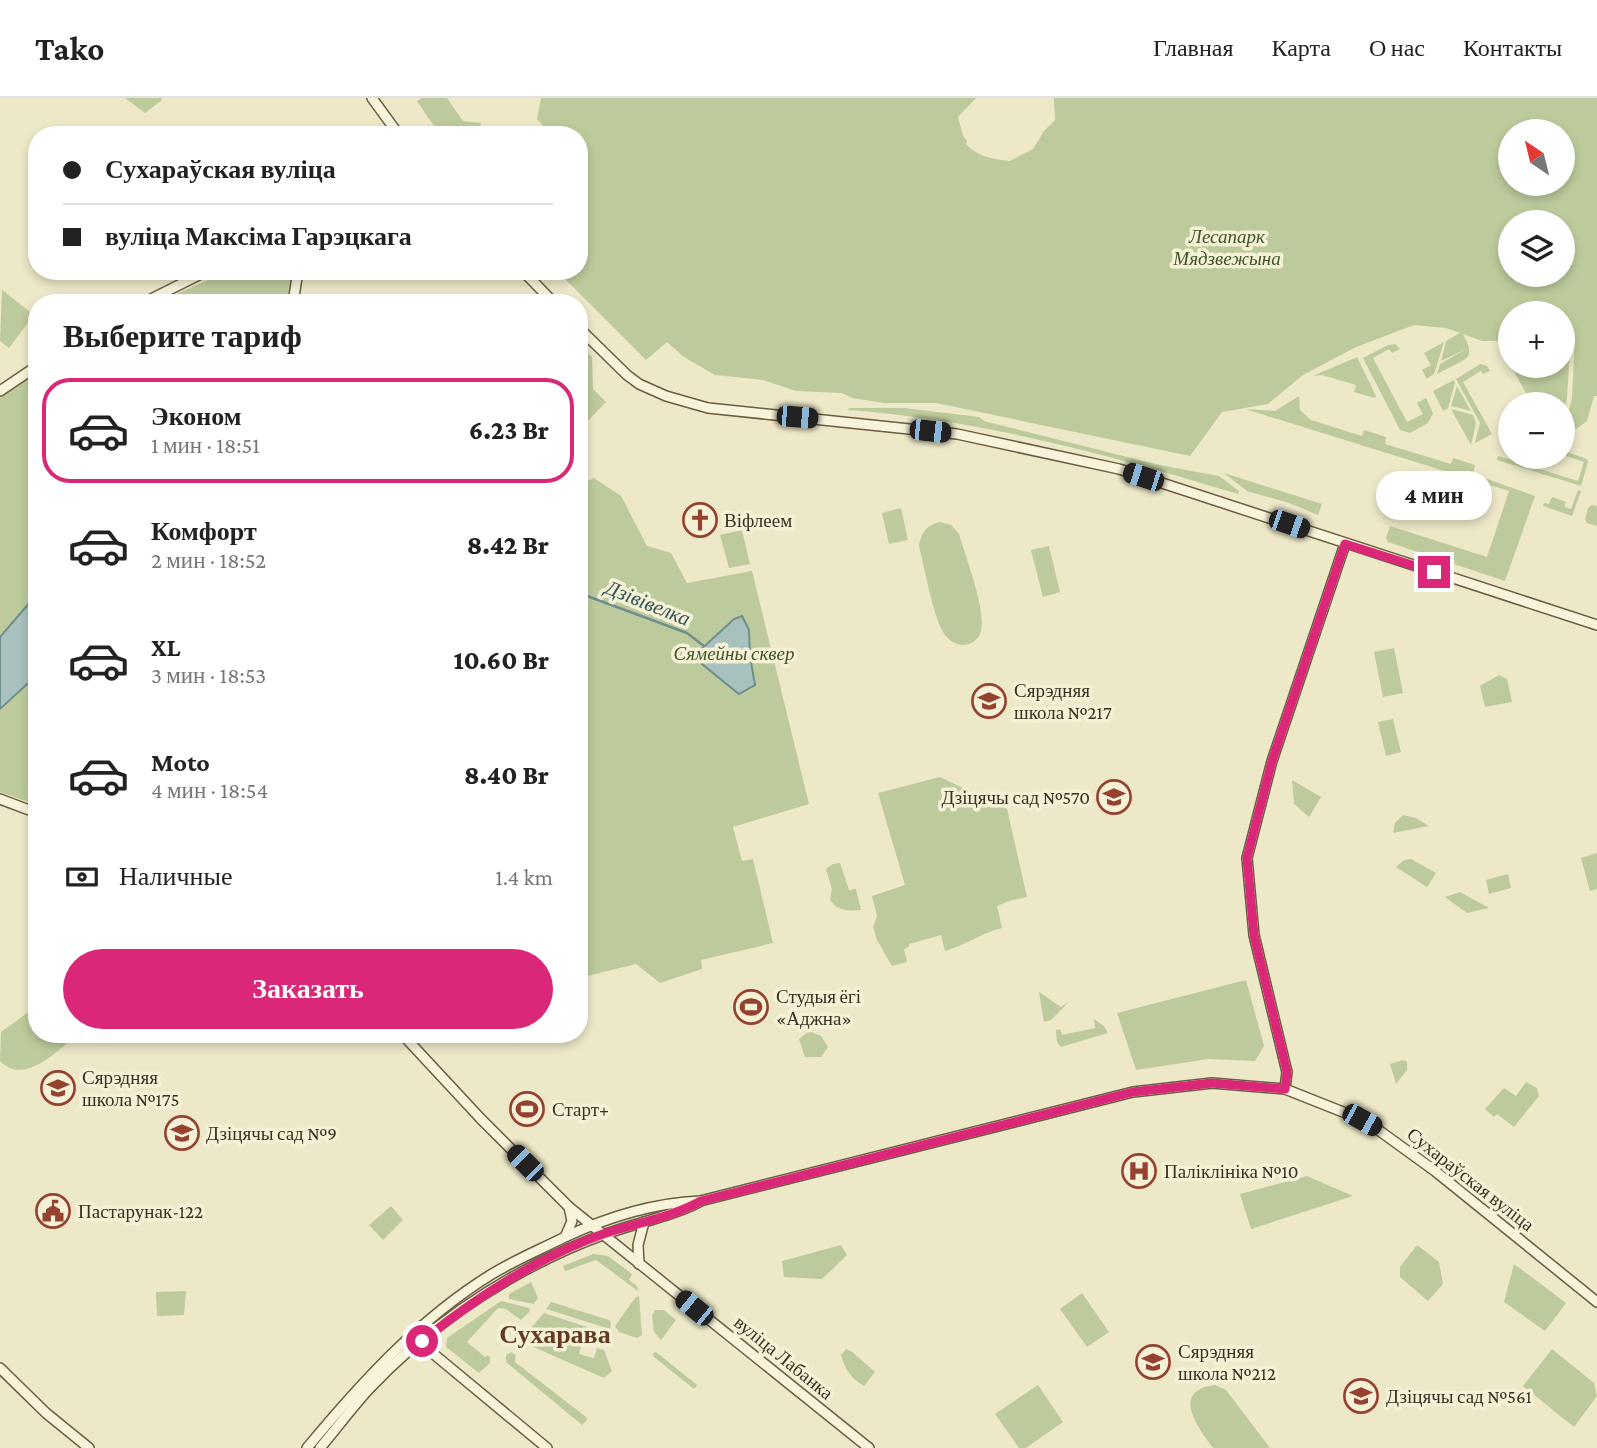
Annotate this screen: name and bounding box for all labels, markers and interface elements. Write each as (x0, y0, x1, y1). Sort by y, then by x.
text: Tako (35, 30, 104, 67)
text: Главная (1153, 34, 1234, 61)
text: Карта (1272, 34, 1331, 61)
text: О нас (1369, 34, 1425, 61)
text: Контакты (1463, 34, 1562, 61)
north arrow (1498, 119, 1575, 196)
map controls (1498, 119, 1575, 469)
text: Сухараўская вуліца (105, 155, 336, 184)
button: layers (1498, 210, 1575, 287)
text: вуліца Максіма Гарэцкага (105, 222, 412, 251)
park label: Лесапарк Мядзвежына (1172, 226, 1281, 269)
button: + (1498, 301, 1575, 378)
text: Выберите тариф (63, 318, 302, 354)
button: − (1498, 392, 1575, 469)
icon: car (67, 399, 130, 462)
text: Эконом (151, 402, 241, 431)
car (776, 405, 819, 429)
text: 6.23 Br (469, 416, 549, 445)
car (909, 418, 952, 444)
text: 1 мин · 18:51 (151, 432, 260, 458)
car (1120, 461, 1167, 493)
callout: 4 мин (1376, 470, 1492, 519)
text: 4 мин (1404, 482, 1464, 508)
church icon: Віфлеем (681, 501, 719, 539)
car (1266, 507, 1313, 541)
place label: Віфлеем (724, 510, 792, 531)
icon: car (67, 514, 130, 577)
text: Комфорт (151, 517, 257, 546)
text: 8.42 Br (467, 531, 549, 560)
text: 2 мин · 18:52 (151, 547, 266, 573)
route end (1418, 556, 1450, 588)
water label: Дзівівелка (600, 574, 694, 631)
icon: car (67, 629, 130, 692)
text: XL (151, 633, 180, 662)
park label: Сямейны сквер (674, 643, 794, 664)
text: 10.60 Br (453, 646, 549, 675)
text: 3 мин · 18:53 (151, 662, 266, 688)
place label: Сярэдняя школа №217 (1014, 680, 1112, 723)
school or university icon: Сярэдняя школа №217 (970, 682, 1008, 720)
icon: car (67, 744, 130, 807)
text: Moto (151, 748, 210, 777)
text: 8.40 Br (464, 761, 549, 790)
text: 4 мин · 18:54 (151, 777, 268, 803)
school or university icon: Дзіцячы сад №570 (1095, 778, 1133, 816)
place label: Дзіцячы сад №570 (941, 787, 1090, 808)
icon: cash (63, 858, 101, 896)
text: Наличные (119, 862, 232, 891)
text: 1.4 km (495, 864, 553, 890)
button: Заказать (63, 949, 553, 1029)
place label: Студыя ёгі «Аджна» (776, 986, 861, 1029)
sports icon: Студыя ёгі «Аджна» (732, 988, 770, 1026)
place label: Сярэдняя школа №175 (82, 1067, 179, 1110)
school or university icon: Сярэдняя школа №175 (39, 1069, 77, 1107)
sports icon: Старт+ (508, 1090, 546, 1128)
place label: Старт+ (552, 1099, 609, 1120)
car (1339, 1101, 1386, 1139)
school or university icon: Дзіцячы сад №9 (163, 1114, 201, 1152)
place label: Дзіцячы сад №9 (206, 1123, 337, 1144)
street label: Сухараўская вуліца (1403, 1123, 1539, 1236)
car (503, 1141, 548, 1185)
hospital icon: Паліклініка №10 (1120, 1152, 1158, 1190)
place label: Паліклініка №10 (1164, 1161, 1298, 1182)
public building icon: Пастарунак-122 (34, 1192, 72, 1230)
place label: Пастарунак-122 (78, 1201, 203, 1222)
car (672, 1287, 717, 1329)
street label: вуліца Лабанка (730, 1311, 838, 1404)
district label: Сухарава (499, 1320, 611, 1349)
route start (406, 1325, 438, 1357)
place label: Сярэдняя школа №212 (1178, 1341, 1276, 1384)
school or university icon: Сярэдняя школа №212 (1134, 1343, 1172, 1381)
school or university icon: Дзіцячы сад №561 (1342, 1377, 1380, 1415)
place label: Дзіцячы сад №561 (1386, 1386, 1532, 1407)

